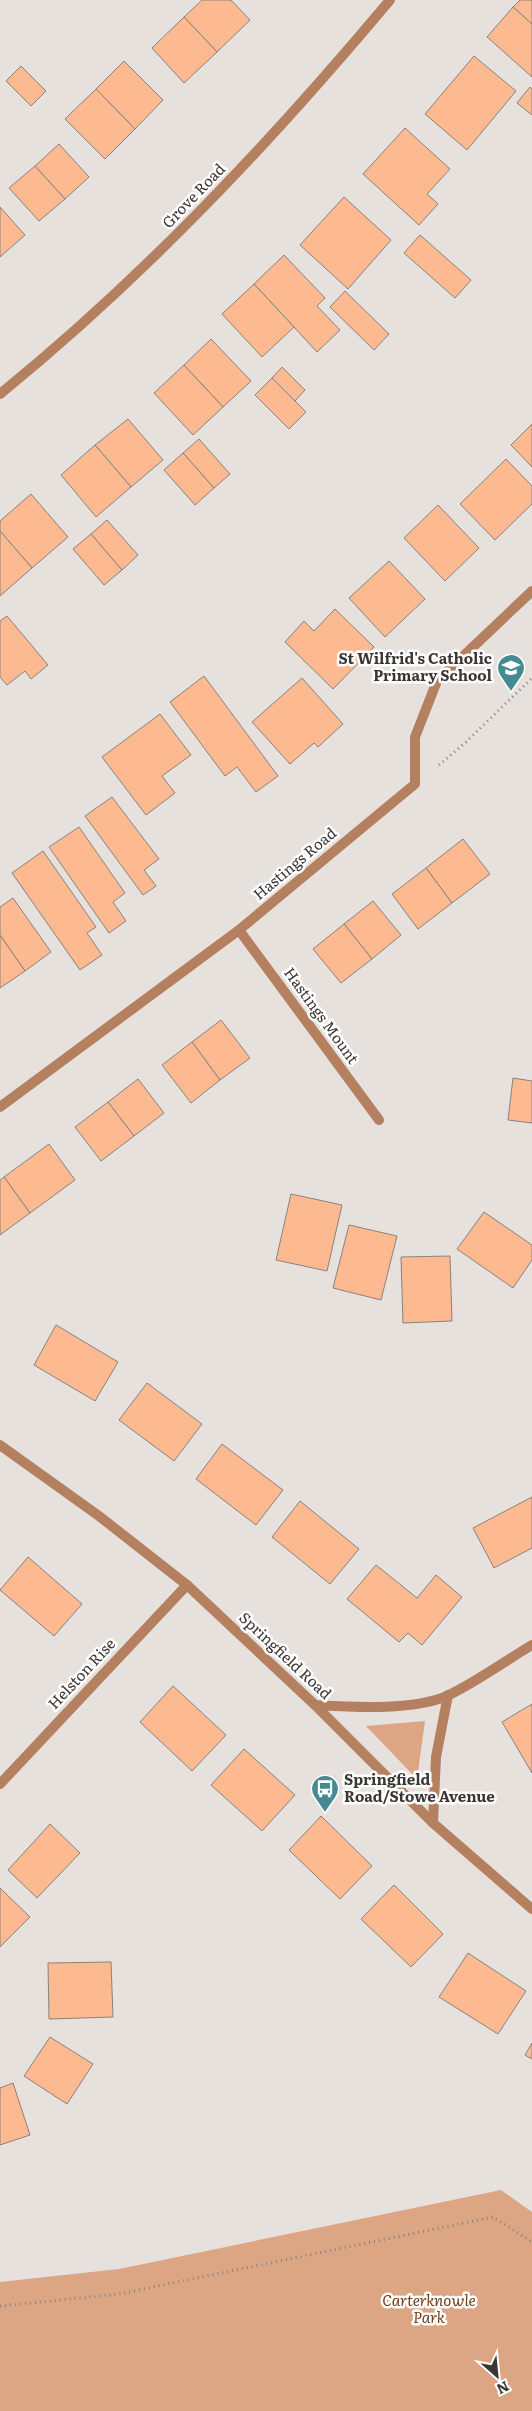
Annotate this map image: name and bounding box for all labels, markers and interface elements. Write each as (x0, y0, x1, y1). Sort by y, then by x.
street label: Grove Road (156, 157, 230, 233)
place label: St Wilfrid's Catholic Primary School (338, 646, 493, 686)
school or university icon: St Wilfrid's Catholic Primary School (496, 653, 526, 692)
street label: Hastings Road (247, 821, 341, 905)
street label: Hastings Mount (279, 962, 365, 1068)
street label: Springfield Road (235, 1606, 337, 1704)
street label: Helston Rise (42, 1632, 120, 1714)
place label: Springfield Road/Stowe Avenue (344, 1767, 495, 1807)
bus stop icon: Springfield Road/Stowe Avenue (310, 1774, 340, 1813)
park label: Carterknowle Park (382, 2288, 476, 2328)
north arrow (472, 2351, 522, 2401)
text: N (493, 2377, 513, 2400)

